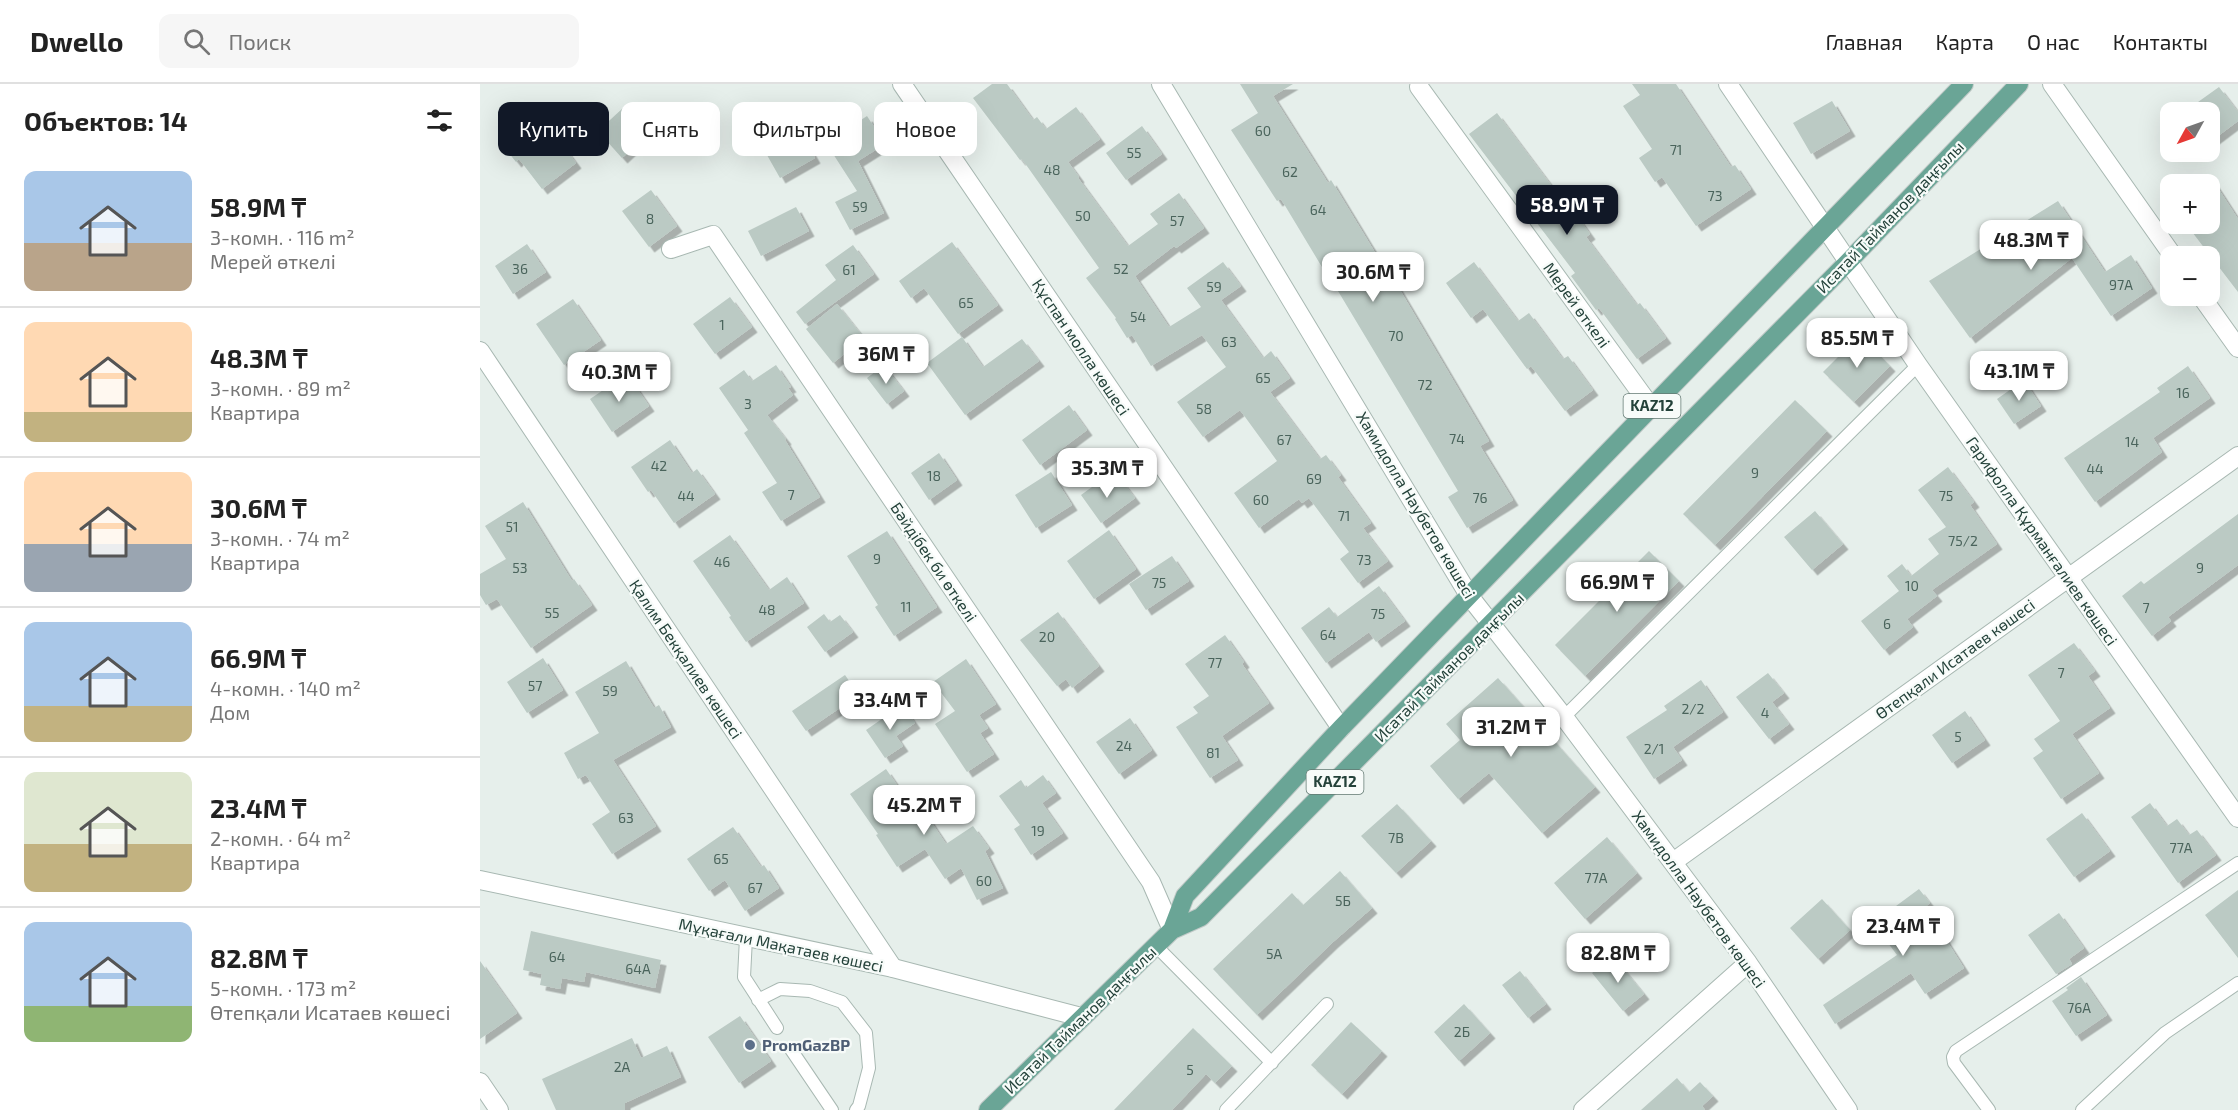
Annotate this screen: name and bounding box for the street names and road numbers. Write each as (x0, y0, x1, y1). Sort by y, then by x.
street label: Исатай Тайманов даңғылы (1812, 137, 1967, 297)
street label: Мерей өткелі (1540, 258, 1615, 351)
street label: Құспан молла көшесі (1029, 275, 1134, 419)
road number: KAZ12 (1624, 394, 1680, 418)
street label: Хамидолла Наубетов көшесі (1352, 408, 1480, 602)
street label: Гарифолла Құрманғалиев көшесі (1963, 433, 2122, 649)
street label: Бәйдібек би өткелі (887, 498, 981, 625)
street label: Қалим Бекқалиев көшесі (626, 576, 747, 742)
street label: Исатай Тайманов даңғылы (1370, 588, 1527, 745)
street label: Өтепқали Исатаев көшесі (1871, 594, 2038, 723)
road number: KAZ12 (1306, 770, 1364, 794)
street label: Хамидолла Наубетов көшесі (1628, 806, 1770, 992)
street label: Мұқағали Мақатаев көшесі (677, 914, 885, 975)
street label: Исатай Тайманов даңғылы (1000, 942, 1160, 1097)

